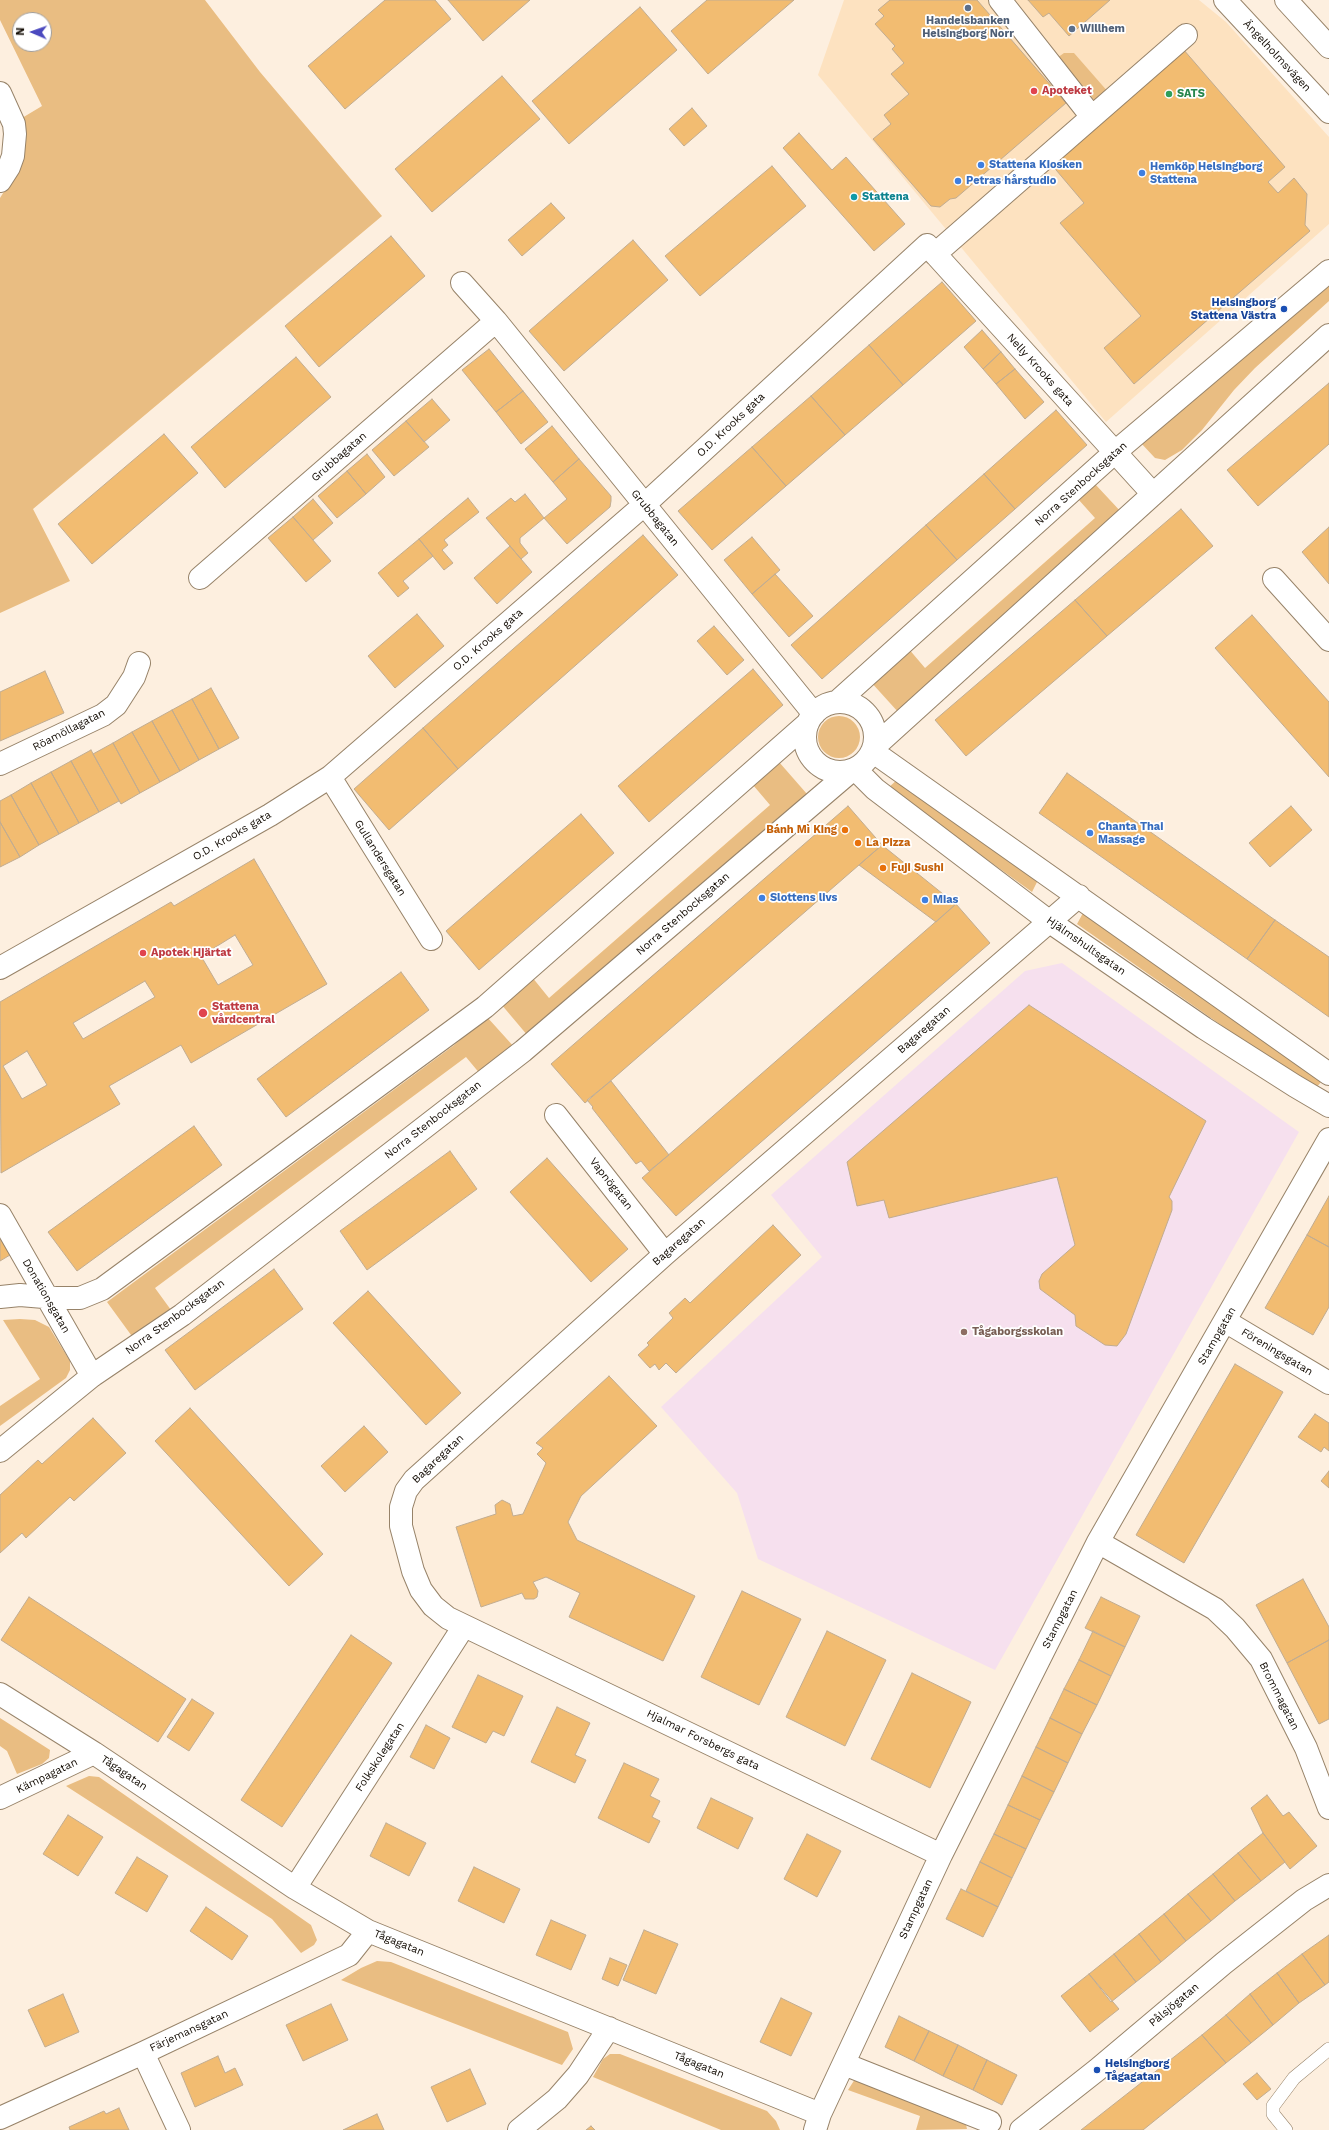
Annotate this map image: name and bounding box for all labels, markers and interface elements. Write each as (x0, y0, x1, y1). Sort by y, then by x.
marker: Handelsbanken Helsingborg Norr (963, 3, 973, 13)
north arrow (12, 12, 52, 52)
place label: Handelsbanken Helsingborg Norr (922, 14, 1014, 40)
street label: Ängelholmsvägen (1240, 17, 1314, 95)
place label: Willhem (1080, 22, 1125, 36)
marker: Willhem (1067, 24, 1077, 34)
text: N (14, 27, 27, 36)
place label: Apoteket (1042, 84, 1092, 98)
marker: Apoteket (1029, 86, 1039, 96)
place label: SATS (1177, 87, 1205, 101)
marker: SATS (1164, 89, 1174, 99)
place label: Stattena Kiosken (989, 158, 1082, 172)
marker: Stattena Kiosken (976, 160, 986, 170)
place label: Hemköp Helsingborg Stattena (1150, 160, 1262, 186)
marker: Hemköp Helsingborg Stattena (1137, 168, 1147, 178)
place label: Petras hårstudio (966, 174, 1056, 188)
marker: Petras hårstudio (953, 176, 963, 186)
place label: Stattena (862, 190, 909, 204)
marker: Stattena (849, 192, 859, 202)
place label: Helsingborg Stattena Västra (1191, 296, 1276, 322)
marker: Helsingborg Stattena Västra (1279, 304, 1289, 314)
street label: Nelly Krooks gata (1004, 331, 1076, 409)
street label: O.D. Krooks gata (694, 390, 768, 460)
street label: Grubbagatan (309, 429, 369, 485)
street label: Norra Stenbocksgatan (1032, 439, 1130, 529)
street label: Grubbagatan (628, 487, 682, 549)
street label: O.D. Krooks gata (450, 606, 526, 674)
street label: Röamöllagatan (31, 706, 107, 754)
street label: O.D. Krooks gata (191, 808, 273, 864)
street label: Gullandersgatan (351, 817, 409, 899)
place label: Chanta Thai Massage (1098, 820, 1163, 846)
place label: Bánh Mì King (766, 823, 837, 837)
marker: Bánh Mì King (840, 825, 850, 835)
marker: Chanta Thai Massage (1085, 828, 1095, 838)
place label: La Pizza (866, 836, 910, 850)
marker: La Pizza (853, 838, 863, 848)
place label: Fuji Sushi (891, 861, 944, 875)
marker: Fuji Sushi (878, 863, 888, 873)
street label: Norra Stenbocksgatan (634, 870, 732, 958)
place label: Slottens livs (770, 891, 837, 905)
marker: Slottens livs (757, 893, 767, 903)
place label: Mias (933, 893, 958, 907)
marker: Mias (920, 895, 930, 905)
street label: Hjälmshultsgatan (1044, 914, 1128, 978)
place label: Apotek Hjärtat (151, 946, 231, 960)
marker: Apotek Hjärtat (138, 948, 148, 958)
place label: Stattena vårdcentral (212, 1000, 275, 1026)
street label: Bagaregatan (895, 1003, 953, 1057)
marker: Stattena vårdcentral (197, 1007, 209, 1019)
street label: Norra Stenbocksgatan (382, 1078, 484, 1162)
street label: Vapnögatan (587, 1155, 635, 1213)
street label: Bagaregatan (650, 1215, 708, 1269)
street label: Donationsgatan (19, 1257, 73, 1335)
street label: Norra Stenbocksgatan (123, 1277, 227, 1357)
street label: Stampgatan (1195, 1305, 1239, 1367)
place label: Tågaborgsskolan (972, 1325, 1063, 1339)
street label: Föreningsgatan (1239, 1325, 1315, 1379)
marker: Tågaborgsskolan (959, 1327, 969, 1337)
street label: Bagaregatan (409, 1432, 467, 1486)
street label: Stampgatan (1039, 1587, 1081, 1651)
street label: Brommagatan (1256, 1660, 1302, 1732)
street label: Hjalmar Forsbergs gata (644, 1707, 762, 1773)
street label: Folkskolegatan (353, 1720, 407, 1794)
street label: Tågagatan (98, 1753, 150, 1793)
street label: Kämpagatan (14, 1756, 80, 1796)
street label: Stampgatan (896, 1877, 936, 1941)
street label: Tågagatan (372, 1927, 426, 1959)
street label: Pålsjögatan (1146, 1980, 1202, 2030)
street label: Färjemansgatan (148, 2007, 230, 2055)
street label: Tågagatan (672, 2049, 726, 2081)
place label: Helsingborg Tågagatan (1105, 2057, 1169, 2083)
marker: Helsingborg Tågagatan (1092, 2065, 1102, 2075)

